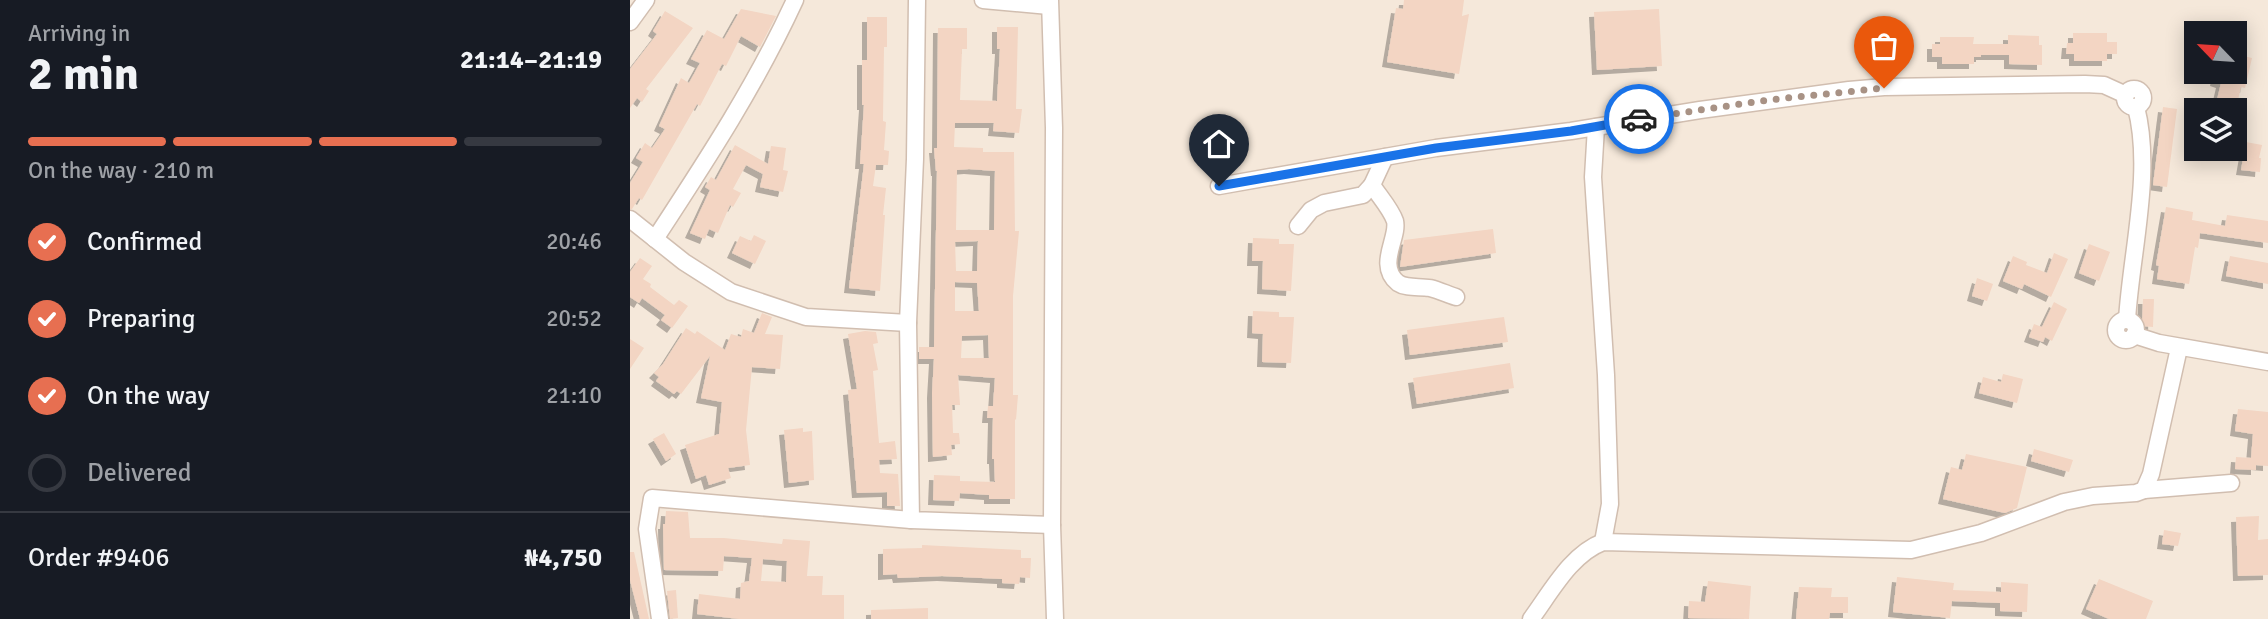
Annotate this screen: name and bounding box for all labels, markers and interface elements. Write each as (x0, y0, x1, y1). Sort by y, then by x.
pin (1854, 16, 1914, 88)
text: Arriving in (28, 19, 130, 48)
north arrow (2184, 21, 2247, 84)
map controls (2184, 21, 2247, 161)
icon: bag (1865, 27, 1903, 65)
text: 21:14–21:19 (460, 44, 602, 76)
text: 2 min (28, 46, 139, 102)
courier (1604, 84, 1674, 154)
button: layers (2184, 98, 2247, 161)
icon: car (1620, 100, 1658, 138)
pin (1189, 114, 1249, 186)
icon: home (1200, 125, 1238, 163)
text: On the way · 210 m (28, 156, 214, 185)
icon: check (28, 223, 66, 261)
text: Confirmed (87, 226, 202, 258)
text: 20:46 (546, 227, 602, 256)
icon: check (28, 300, 66, 338)
text: Preparing (87, 303, 195, 335)
text: 20:52 (546, 304, 602, 333)
icon: check (28, 377, 66, 415)
text: On the way (87, 380, 210, 412)
text: 21:10 (546, 381, 602, 410)
text: Delivered (87, 457, 192, 489)
text: Order #9406 (28, 542, 169, 574)
text: ₦4,750 (524, 542, 602, 574)

